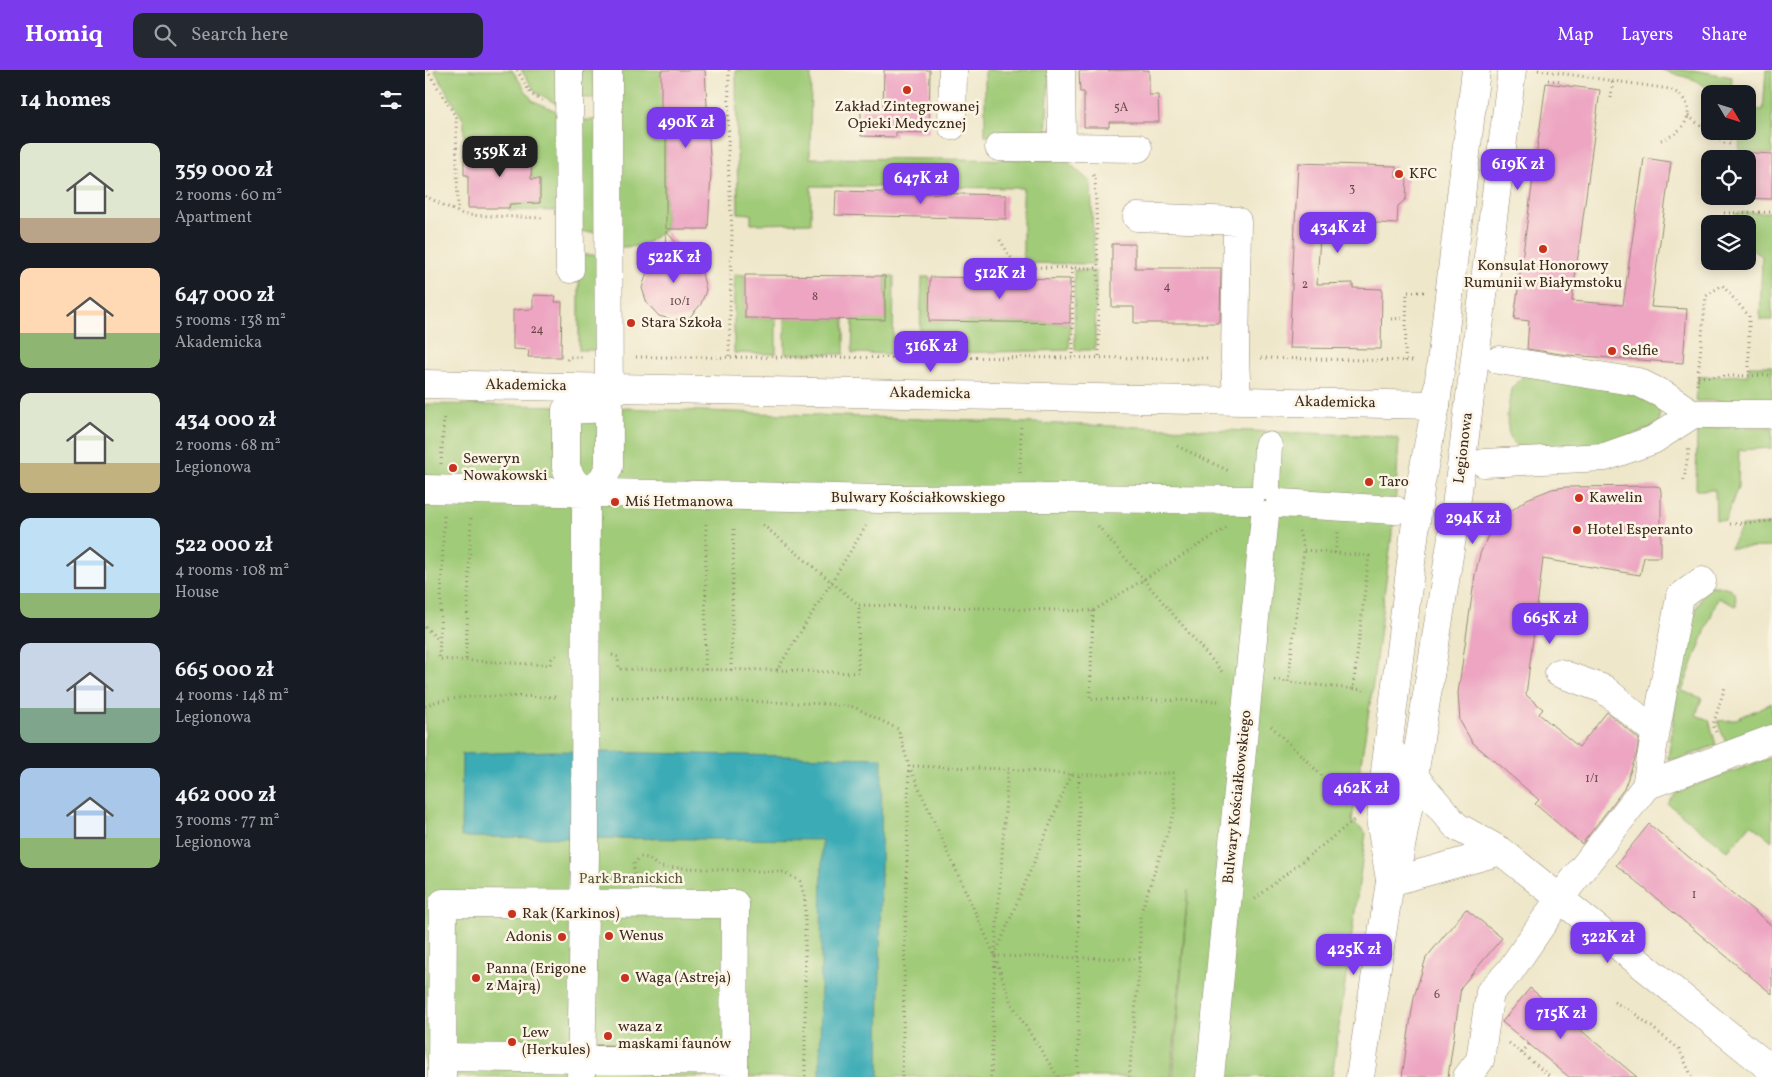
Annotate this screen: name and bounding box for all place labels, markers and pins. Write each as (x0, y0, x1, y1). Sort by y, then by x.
marker: Zakład Zintegrowanej Opieki Medycznej (901, 84, 913, 96)
place label: Zakład Zintegrowanej Opieki Medycznej (835, 97, 979, 135)
pin: 490K zł (640, 106, 732, 149)
pin: 359K zł (454, 136, 546, 178)
pin: 619K zł (1472, 148, 1564, 191)
pin: 647K zł (875, 162, 967, 205)
place label: KFC (1409, 164, 1438, 185)
marker: KFC (1393, 168, 1405, 180)
pin: 434K zł (1292, 212, 1384, 254)
pin: 522K zł (628, 242, 720, 284)
marker: Konsulat Honorowy Rumunii w Białymstoku (1537, 243, 1549, 255)
place label: Konsulat Honorowy Rumunii w Białymstoku (1464, 256, 1622, 294)
pin: 512K zł (954, 258, 1046, 300)
place label: Stara Szkoła (641, 313, 722, 334)
marker: Stara Szkoła (625, 317, 637, 329)
pin: 316K zł (885, 330, 977, 373)
place label: Selfie (1622, 341, 1658, 362)
marker: Selfie (1606, 345, 1618, 357)
place label: Seweryn Nowakowski (463, 449, 548, 487)
marker: Seweryn Nowakowski (447, 462, 459, 474)
place label: Taro (1379, 472, 1409, 493)
marker: Taro (1363, 476, 1375, 488)
place label: Kawelin (1589, 488, 1643, 509)
place label: Miś Hetmanowa (625, 492, 733, 513)
marker: Kawelin (1573, 492, 1585, 504)
marker: Miś Hetmanowa (609, 496, 621, 508)
pin: 294K zł (1427, 502, 1519, 545)
place label: Hotel Esperanto (1587, 520, 1693, 541)
marker: Hotel Esperanto (1571, 524, 1583, 536)
pin: 665K zł (1504, 602, 1596, 645)
pin: 462K zł (1315, 772, 1407, 815)
place label: Rak (Karkinos) (522, 904, 620, 925)
marker: Rak (Karkinos) (506, 908, 518, 920)
pin: 322K zł (1562, 922, 1654, 964)
place label: Wenus (619, 926, 664, 947)
place label: Adonis (505, 927, 552, 948)
marker: Wenus (603, 930, 615, 942)
marker: Adonis (556, 931, 568, 943)
pin: 425K zł (1308, 934, 1400, 976)
place label: Panna (Erigone z Majrą) (486, 959, 586, 997)
place label: Waga (Astreja) (635, 968, 731, 989)
marker: Panna (Erigone z Majrą) (470, 972, 482, 984)
marker: Waga (Astreja) (619, 972, 631, 984)
pin: 715K zł (1515, 998, 1607, 1040)
place label: waza z maskami faunów (618, 1017, 731, 1055)
place label: Lew (Herkules) (522, 1023, 590, 1061)
marker: waza z maskami faunów (602, 1030, 614, 1042)
marker: Lew (Herkules) (506, 1036, 518, 1048)

